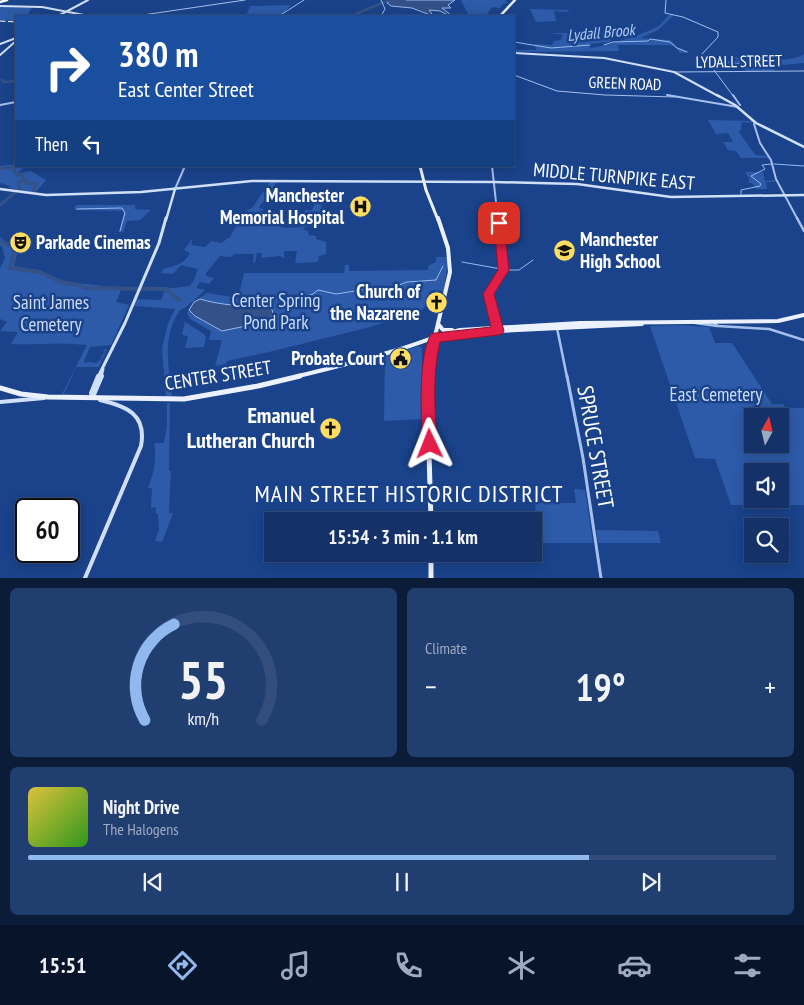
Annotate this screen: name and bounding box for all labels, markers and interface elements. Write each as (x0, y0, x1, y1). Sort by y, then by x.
water label: Lydall Brook (566, 19, 637, 45)
text: 380 m (118, 31, 199, 77)
icon: right (35, 35, 100, 100)
street label: LYDALL STREET (695, 50, 783, 72)
street label: GREEN ROAD (588, 72, 662, 94)
text: East Center Street (118, 75, 254, 103)
icon: left (78, 130, 106, 158)
text: Then (35, 132, 68, 156)
street label: MIDDLE TURNPIKE EAST (532, 157, 696, 195)
place label: Manchester Memorial Hospital (220, 183, 344, 229)
hospital icon: Manchester Memorial Hospital (348, 194, 372, 218)
pin (478, 202, 520, 244)
icon: arrive (485, 209, 513, 237)
place label: Manchester High School (580, 227, 661, 273)
theatre icon: Parkade Cinemas (8, 230, 32, 254)
place label: Parkade Cinemas (36, 230, 151, 254)
school or university icon: Manchester High School (552, 238, 576, 262)
place label: Church of the Nazarene (330, 279, 421, 325)
park label: Center Spring Pond Park (232, 288, 320, 334)
park label: Saint James Cemetery (13, 290, 89, 336)
church icon: Church of the Nazarene (424, 290, 448, 314)
place label: Probate Court (291, 346, 384, 370)
public building icon: Probate Court (388, 346, 412, 370)
street label: CENTER STREET (163, 355, 273, 395)
park label: East Cemetery (670, 382, 763, 406)
street label: SPRUCE STREET (571, 383, 621, 511)
place label: Emanuel Lutheran Church (187, 401, 316, 454)
north arrow (744, 408, 789, 452)
map controls (744, 408, 789, 563)
church icon: Emanuel Lutheran Church (319, 416, 343, 440)
position arrow (403, 417, 455, 469)
button: sound (744, 463, 789, 508)
district label: MAIN STREET HISTORIC DISTRICT (255, 478, 563, 509)
speed limit sign: 60 (15, 498, 80, 563)
button: search (744, 518, 789, 563)
text: 15:54 · 3 min · 1.1 km (328, 525, 478, 549)
text: Climate (425, 638, 467, 658)
text: 55 (179, 646, 228, 713)
text: 19° (575, 662, 626, 711)
text: − (425, 668, 437, 705)
text: + (764, 668, 776, 705)
text: km/h (188, 707, 219, 730)
text: Night Drive (103, 795, 180, 819)
text: The Halogens (103, 819, 179, 839)
icon: previous (139, 868, 167, 896)
icon: pause (388, 868, 416, 896)
icon: next (637, 868, 665, 896)
icon: directions (165, 948, 200, 983)
icon: music (278, 948, 313, 983)
icon: phone (391, 948, 426, 983)
icon: climate (504, 948, 539, 983)
icon: car (617, 948, 652, 983)
icon: filters (730, 948, 765, 983)
text: 15:51 (39, 951, 87, 979)

